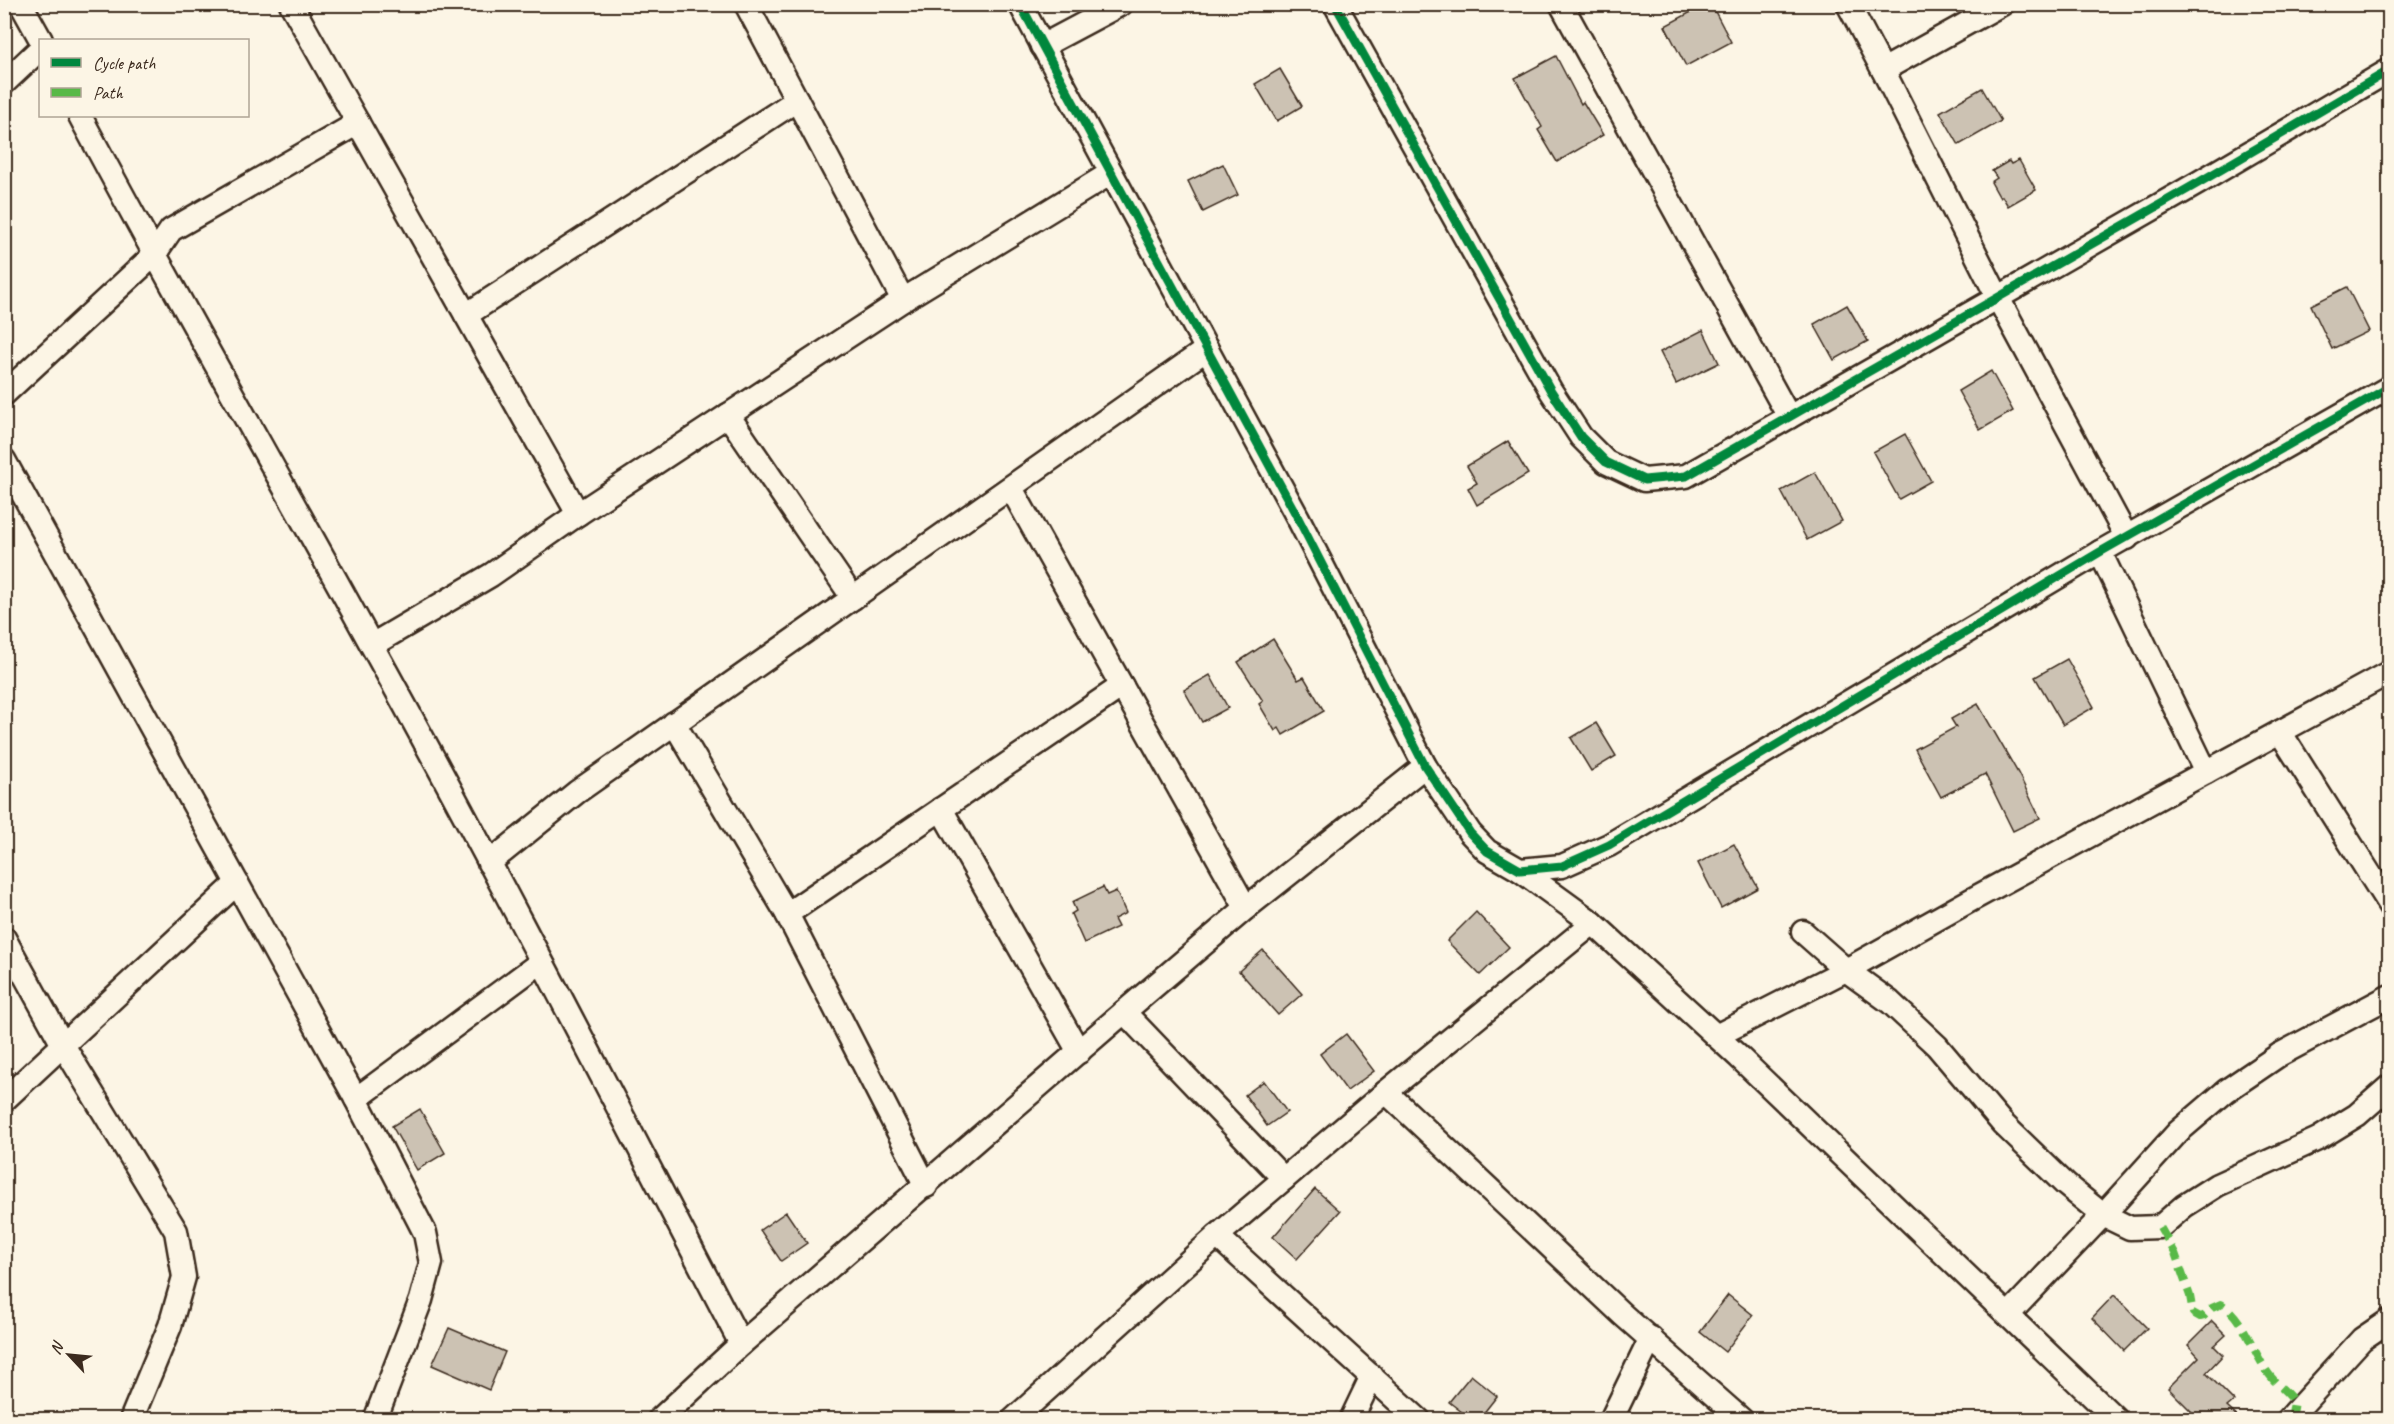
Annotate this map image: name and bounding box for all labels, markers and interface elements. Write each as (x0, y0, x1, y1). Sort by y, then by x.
legend (39, 39, 249, 117)
text: Cycle path (93, 52, 156, 74)
text: Path (93, 82, 123, 104)
north arrow (39, 1325, 99, 1385)
text: N (45, 1337, 69, 1358)

